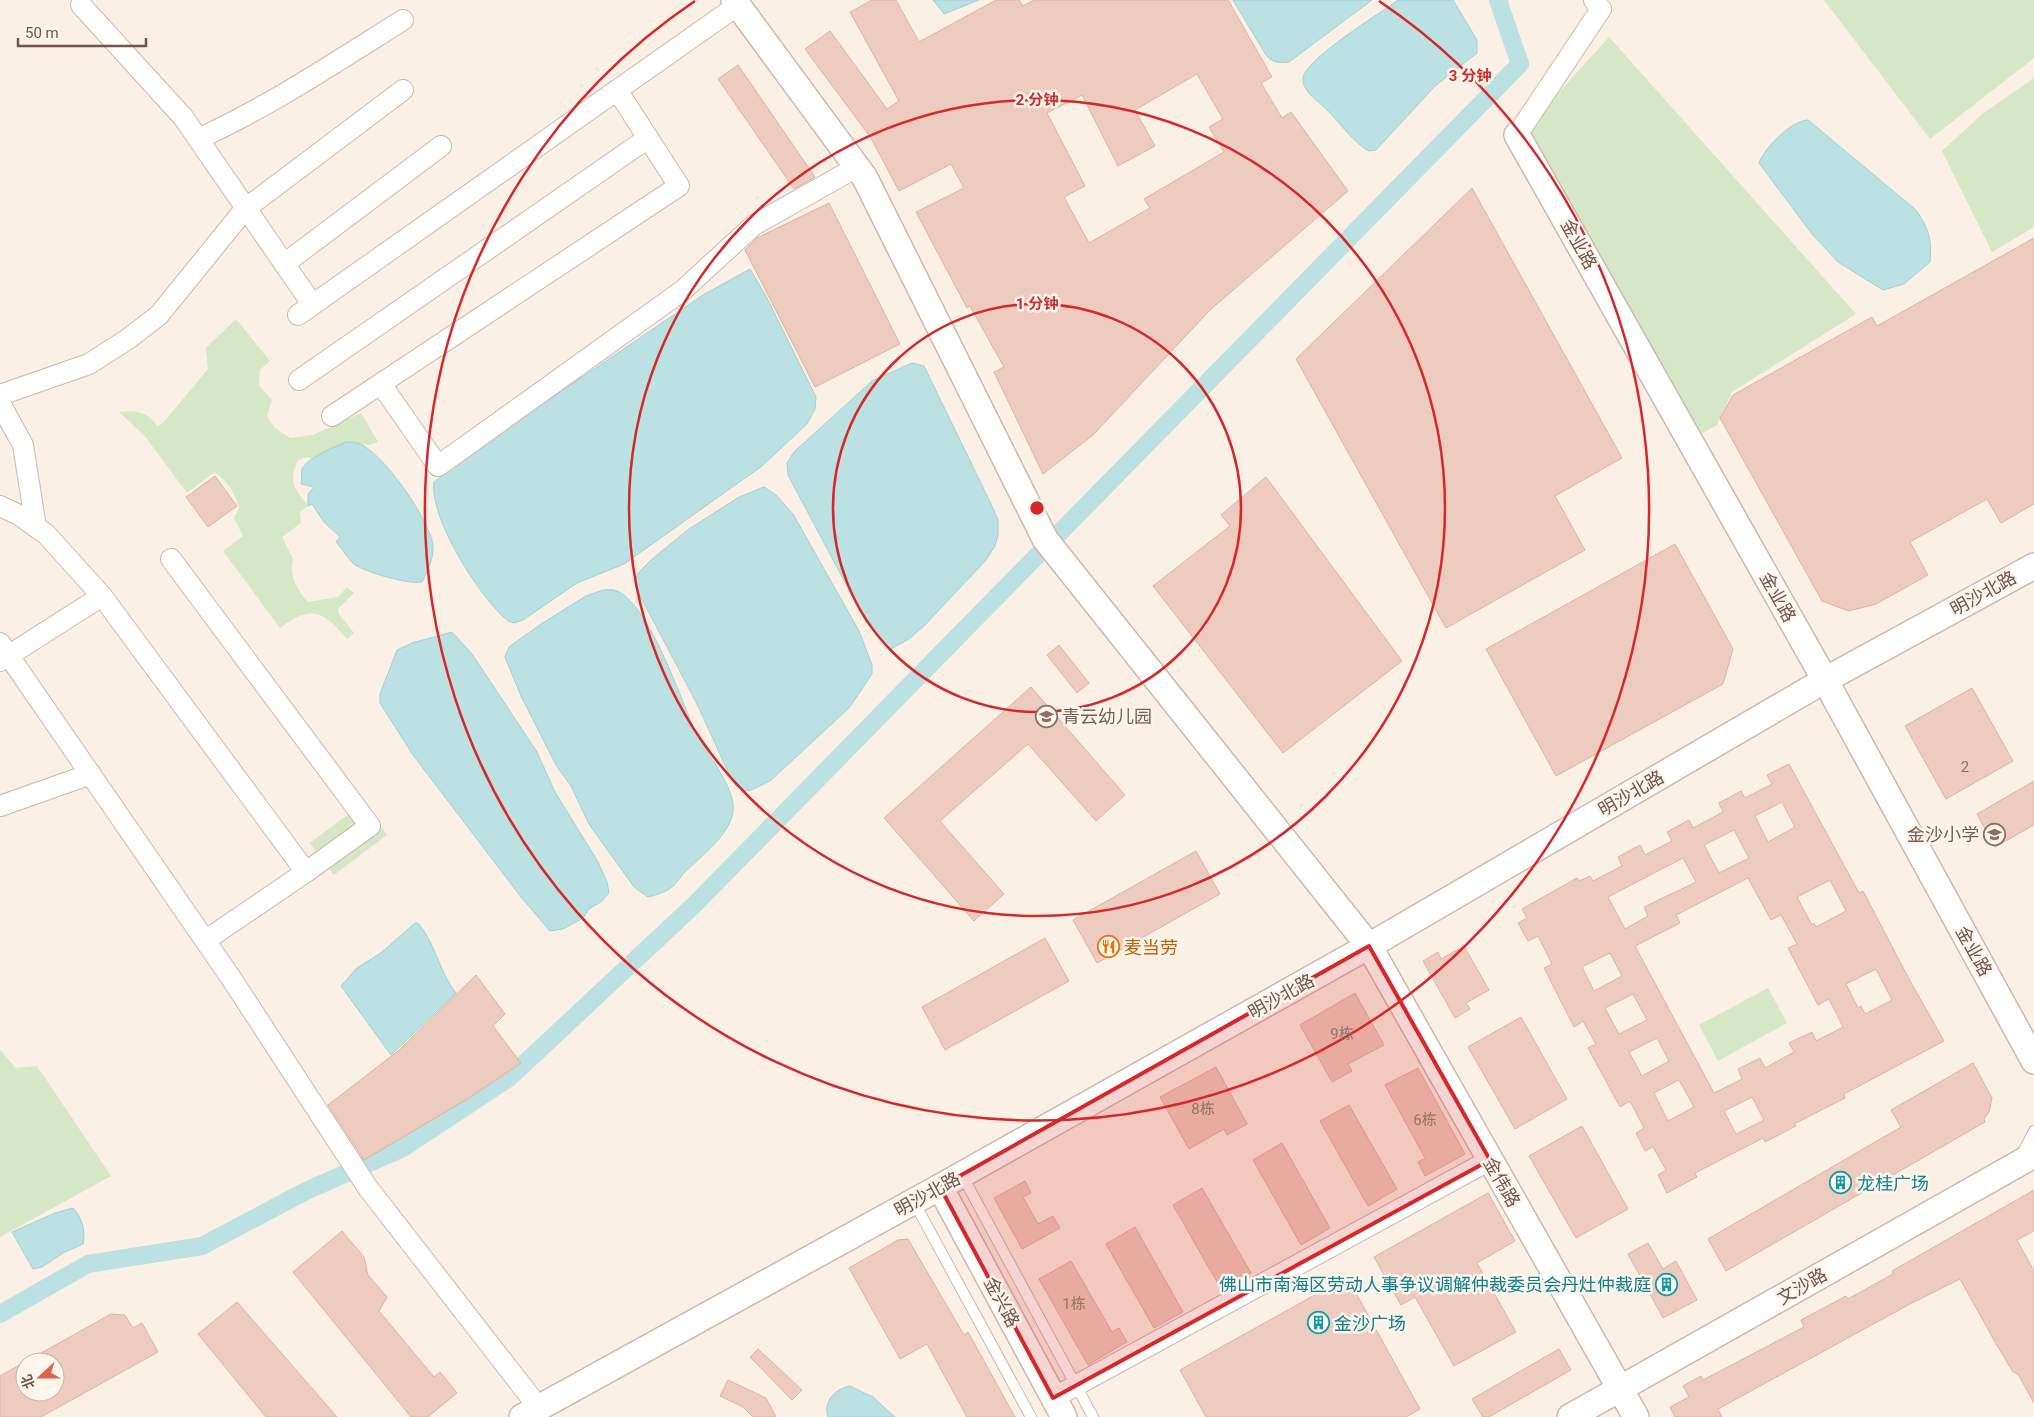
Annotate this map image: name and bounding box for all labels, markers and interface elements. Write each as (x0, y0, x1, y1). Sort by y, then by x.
scale bar (18, 15, 145, 47)
text: 50 m (25, 24, 59, 42)
text: 3 分钟 (1449, 67, 1491, 85)
text: 2 分钟 (1016, 91, 1058, 109)
street label: 金业路 (1557, 215, 1601, 273)
text: 1 分钟 (1016, 295, 1058, 313)
centre of rings (1028, 499, 1046, 517)
street label: 明沙北路 (1946, 566, 2020, 620)
street label: 金业路 (1756, 568, 1800, 626)
school or university icon: 青云幼儿园 (1034, 704, 1058, 728)
place label: 青云幼儿园 (1062, 706, 1152, 727)
house number: 2 (1961, 758, 1969, 776)
street label: 明沙北路 (1595, 766, 1667, 820)
school or university icon: 金沙小学 (1983, 822, 2007, 846)
place label: 金沙小学 (1907, 824, 1979, 845)
street label: 金业路 (1952, 922, 1996, 980)
restaurant icon: 麦当劳 (1096, 935, 1120, 959)
place label: 麦当劳 (1124, 937, 1178, 958)
street label: 明沙北路 (1244, 969, 1318, 1023)
house number: 9栋 (1330, 1025, 1354, 1043)
house number: 8栋 (1191, 1100, 1215, 1118)
house number: 6栋 (1413, 1111, 1437, 1129)
street label: 金伟路 (1479, 1153, 1525, 1211)
street label: 明沙北路 (890, 1167, 964, 1221)
building icon: 龙桂广场 (1829, 1171, 1853, 1195)
place label: 龙桂广场 (1857, 1173, 1929, 1194)
street label: 文沙路 (1773, 1263, 1831, 1309)
building icon: 佛山市南海区劳动人事争议调解仲裁委员会丹灶仲裁庭 (1655, 1272, 1679, 1296)
street label: 金兴路 (980, 1273, 1024, 1331)
place label: 佛山市南海区劳动人事争议调解仲裁委员会丹灶仲裁庭 (1219, 1274, 1651, 1295)
house number: 1栋 (1062, 1295, 1086, 1313)
building icon: 金沙广场 (1306, 1311, 1330, 1335)
place label: 金沙广场 (1334, 1313, 1406, 1334)
north arrow (15, 1352, 65, 1402)
text: 北 (18, 1372, 38, 1391)

